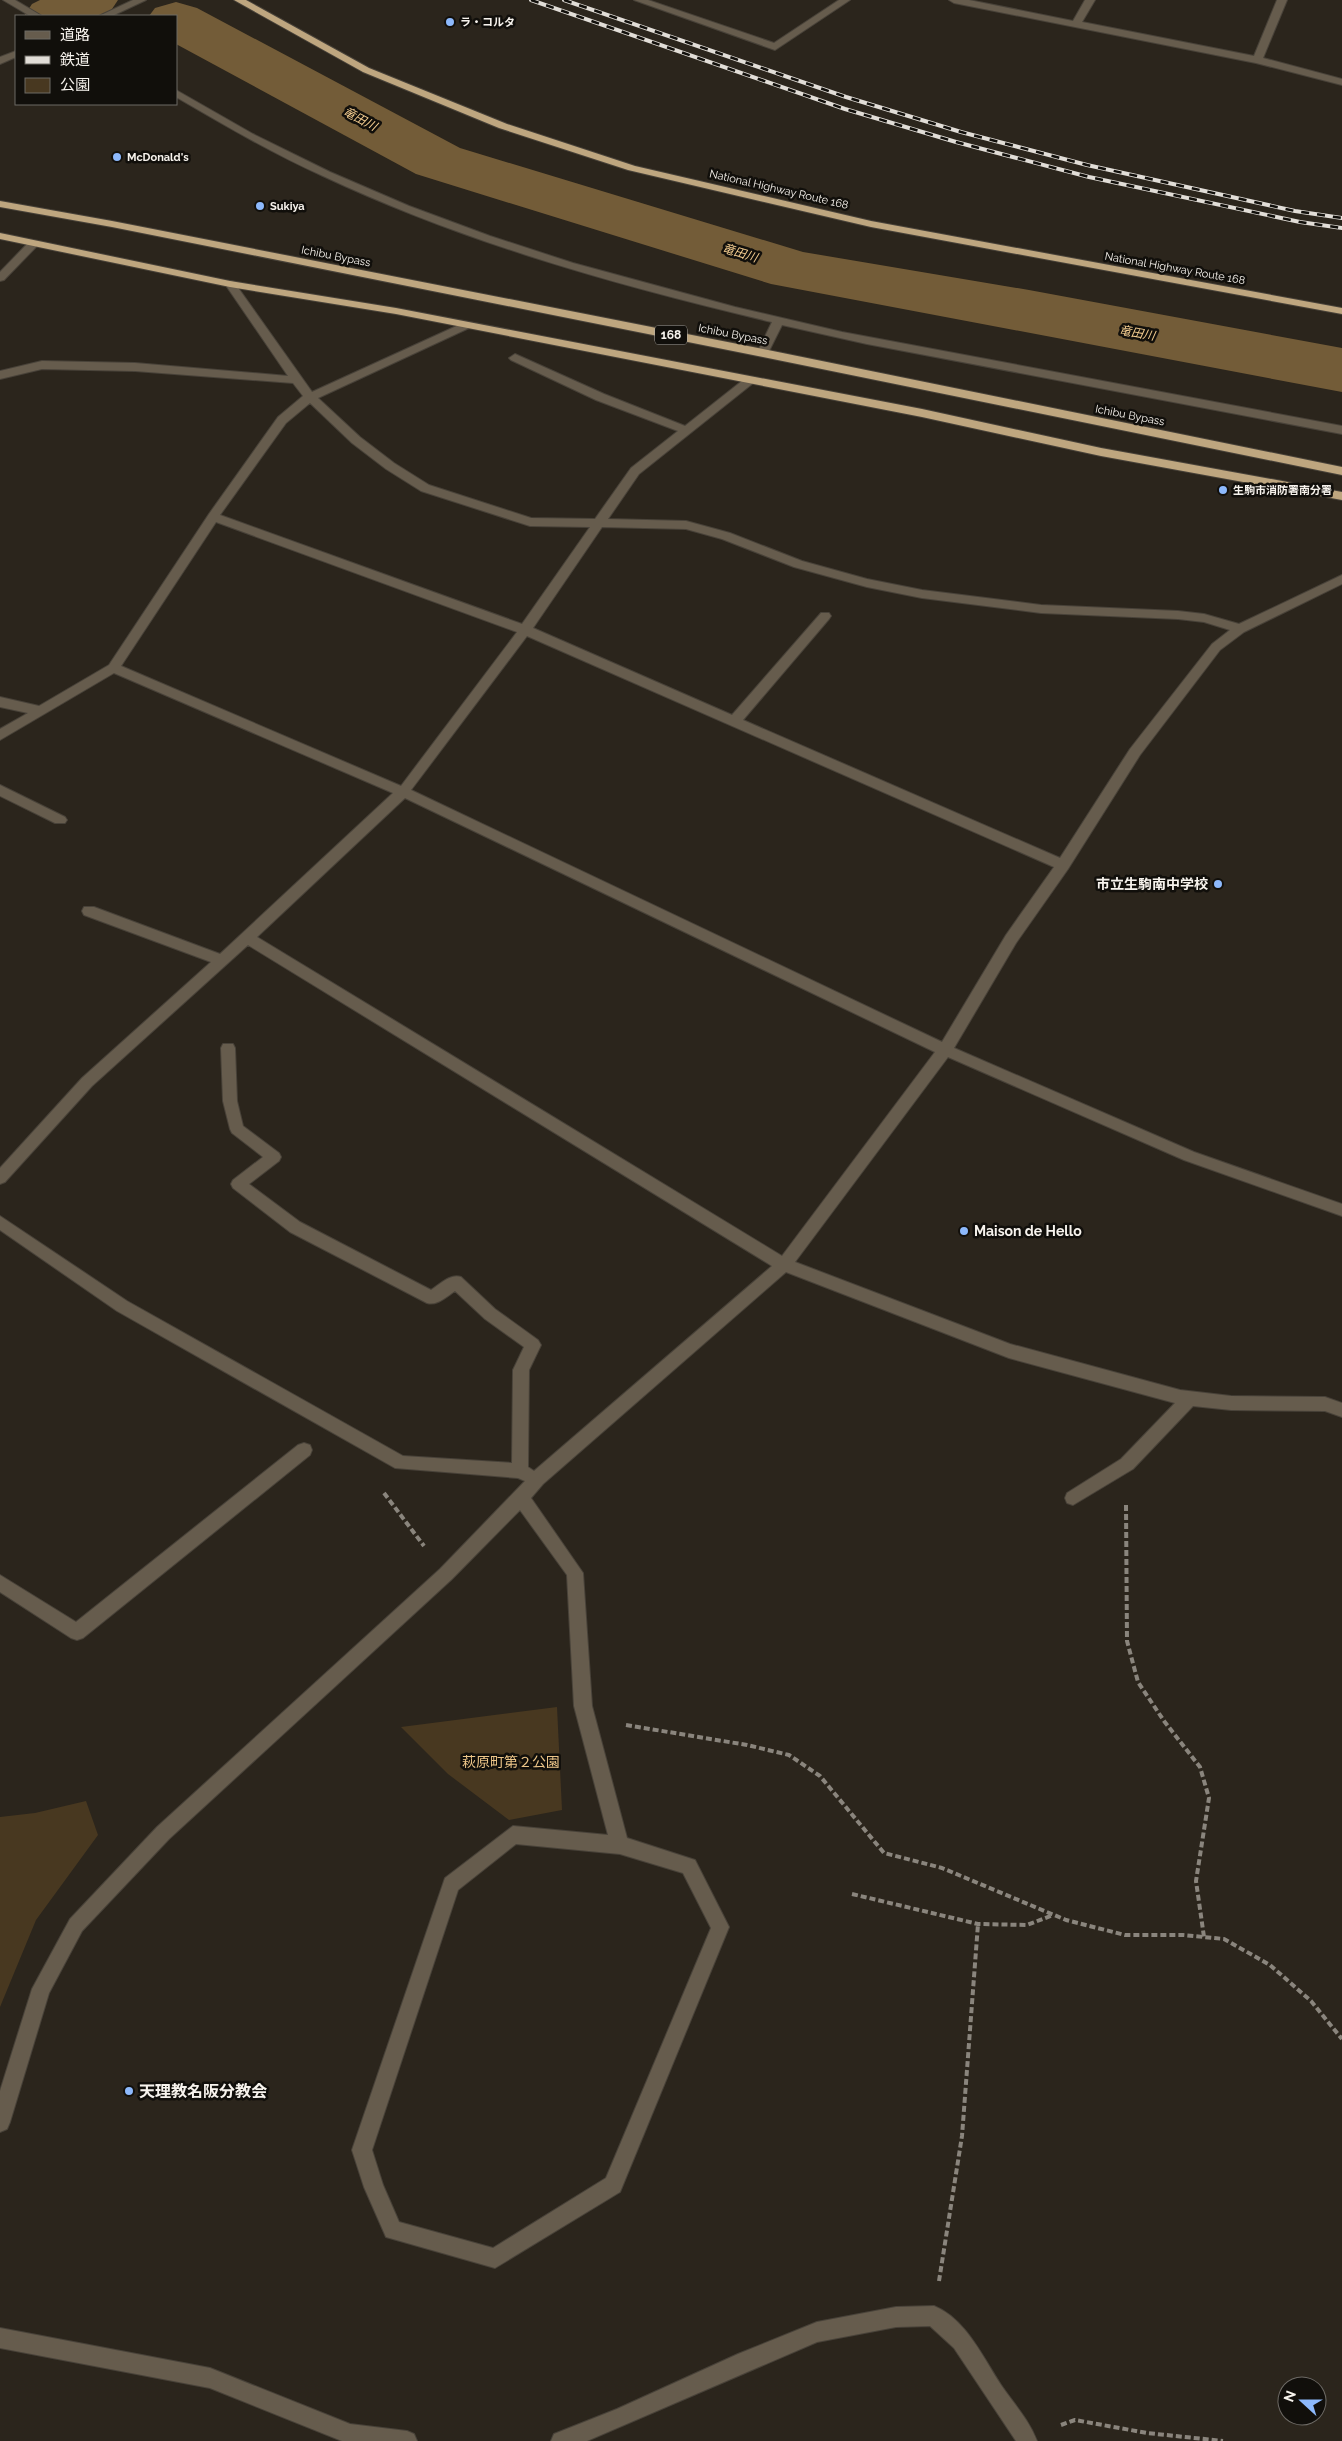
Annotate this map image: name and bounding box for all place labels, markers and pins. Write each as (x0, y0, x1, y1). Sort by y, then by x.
marker: ラ・コルタ (444, 16, 456, 28)
place label: ラ・コルタ (460, 16, 515, 29)
marker: McDonald's (111, 151, 123, 163)
place label: McDonald's (127, 151, 189, 164)
marker: Sukiya (254, 200, 266, 212)
place label: Sukiya (270, 200, 305, 213)
marker: 生駒市消防署南分署 (1217, 484, 1229, 496)
place label: 生駒市消防署南分署 (1233, 484, 1332, 497)
place label: 市立生駒南中学校 (1096, 876, 1208, 892)
marker: 市立生駒南中学校 (1212, 878, 1224, 890)
place label: Maison de Hello (974, 1223, 1082, 1239)
marker: Maison de Hello (958, 1225, 970, 1237)
place label: 天理教名阪分教会 (139, 2082, 267, 2101)
marker: 天理教名阪分教会 (123, 2085, 135, 2097)

